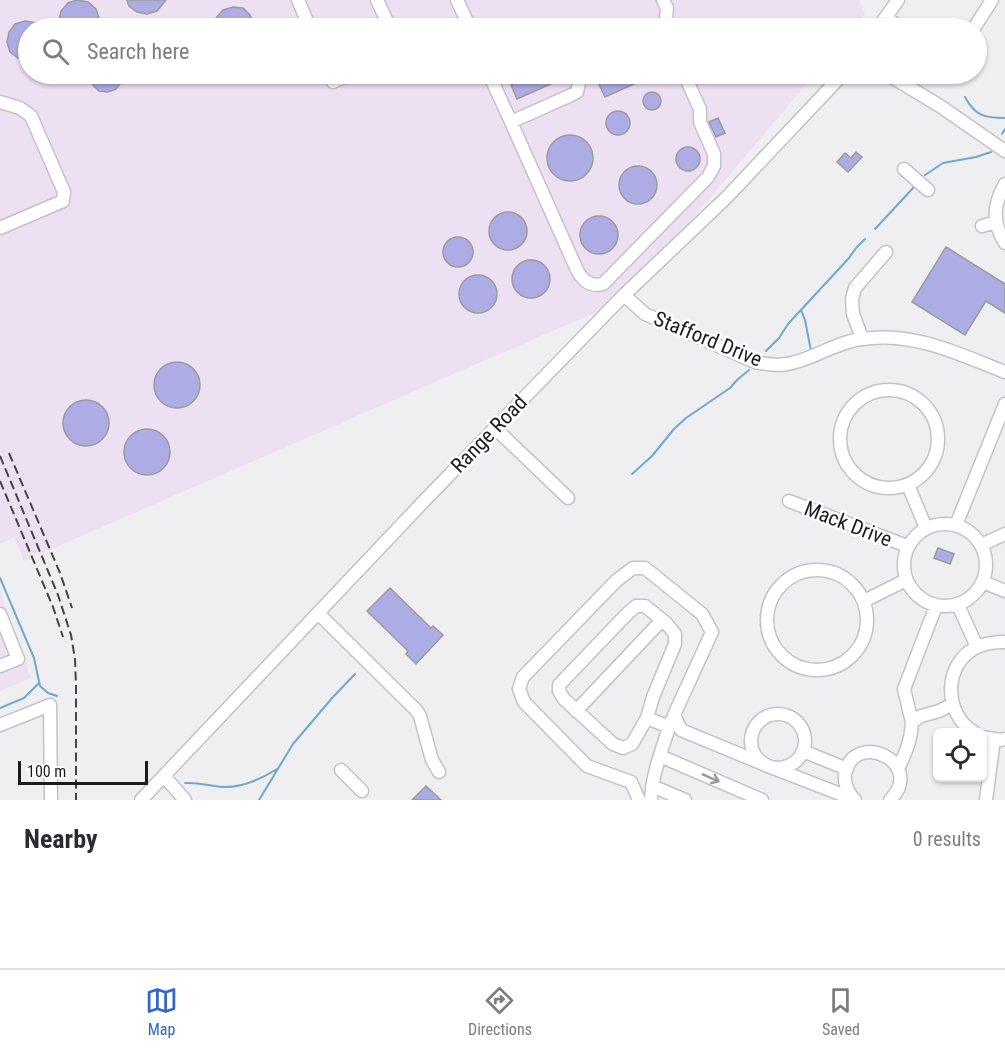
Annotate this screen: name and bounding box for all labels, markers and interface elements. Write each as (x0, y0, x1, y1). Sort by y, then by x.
search box (18, 18, 987, 84)
icon: search (39, 35, 72, 68)
text: Search here (87, 39, 189, 64)
street label: Stafford Drive (650, 306, 766, 372)
street label: Range Road (446, 390, 532, 478)
street label: Mack Drive (801, 496, 895, 552)
map controls (933, 728, 987, 782)
button: locate (933, 728, 987, 782)
scale bar (18, 758, 148, 786)
text: 100 m (27, 762, 66, 781)
one-way arrow (701, 773, 719, 784)
text: Nearby (24, 824, 98, 854)
text: 0 results (913, 827, 981, 851)
tab: Map (145, 984, 178, 1039)
tab: Directions (468, 984, 532, 1039)
tab: Saved (822, 984, 860, 1039)

